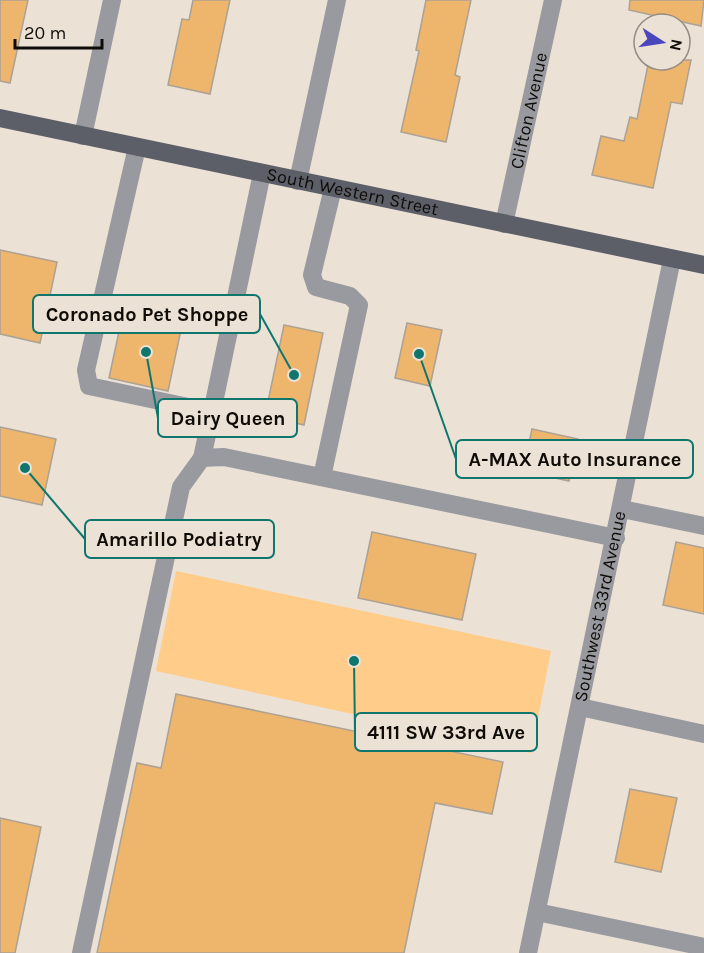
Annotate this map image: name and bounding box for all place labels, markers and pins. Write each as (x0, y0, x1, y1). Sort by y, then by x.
callout: Coronado Pet Shoppe (33, 295, 260, 333)
callout: Dairy Queen (158, 399, 297, 437)
callout: A-MAX Auto Insurance (456, 440, 693, 478)
callout: Amarillo Podiatry (85, 520, 274, 558)
callout: 4111 SW 33rd Ave (355, 713, 537, 751)

